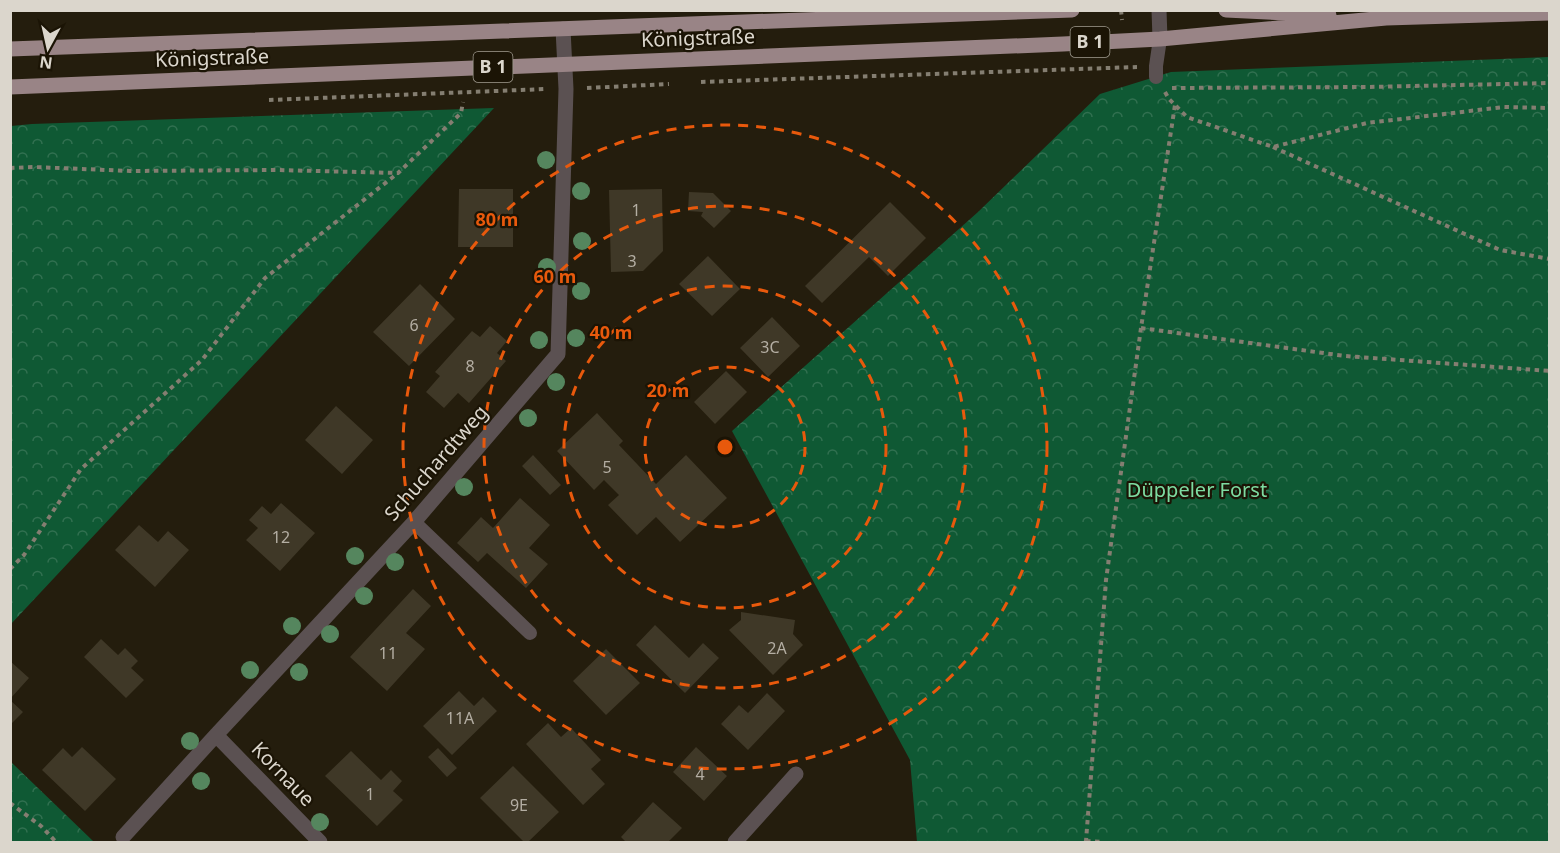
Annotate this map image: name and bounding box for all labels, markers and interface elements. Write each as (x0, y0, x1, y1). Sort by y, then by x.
north arrow (18, 18, 78, 78)
street label: Königstraße (640, 22, 755, 53)
road number: B 1 (1070, 27, 1110, 57)
street label: Königstraße (154, 42, 269, 73)
text: N (38, 51, 54, 75)
road number: B 1 (474, 52, 512, 82)
house number: 1 (631, 199, 641, 221)
text: 80 m (476, 207, 518, 231)
house number: 3 (627, 250, 637, 272)
text: 60 m (534, 264, 576, 288)
house number: 6 (409, 314, 419, 336)
text: 40 m (590, 320, 632, 344)
house number: 3C (760, 336, 780, 358)
house number: 8 (465, 355, 475, 377)
text: 20 m (647, 378, 689, 402)
street label: Schuchardtweg (378, 399, 493, 526)
centre of rings (715, 437, 735, 457)
house number: 5 (602, 456, 612, 478)
park label: Düppeler Forst (1127, 476, 1267, 503)
house number: 12 (272, 526, 290, 548)
house number: 2A (767, 637, 787, 659)
house number: 11 (379, 642, 397, 664)
house number: 11A (446, 707, 475, 729)
street label: Kornaue (246, 736, 321, 812)
house number: 4 (695, 763, 705, 785)
house number: 1 (365, 783, 375, 805)
house number: 9E (510, 794, 528, 816)

